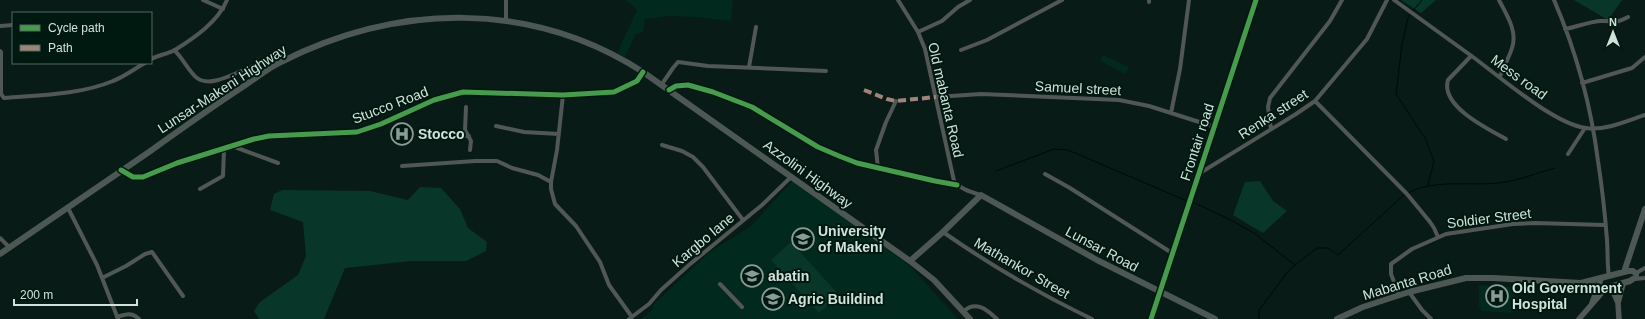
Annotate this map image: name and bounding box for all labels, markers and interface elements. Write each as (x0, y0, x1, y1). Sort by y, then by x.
legend (12, 12, 152, 64)
north arrow (1593, 12, 1633, 52)
text: N (1609, 16, 1617, 28)
text: Cycle path (48, 21, 105, 35)
text: Path (48, 41, 73, 55)
street label: Lunsar-Makeni Highway (155, 41, 289, 137)
street label: Old mabanta Road (925, 41, 967, 159)
street label: Mess road (1488, 51, 1550, 103)
street label: Samuel street (1034, 78, 1122, 98)
street label: Stucco Road (350, 83, 430, 127)
street label: Renka street (1235, 86, 1311, 142)
street label: Frontair road (1177, 101, 1217, 183)
hospital icon: Stocco (389, 121, 415, 147)
place label: Stocco (418, 126, 465, 142)
street label: Azzolini Highway (760, 136, 856, 212)
street label: Soldier Street (1446, 205, 1532, 231)
street label: Kargbo lane (669, 209, 737, 270)
place label: University of Makeni (818, 223, 886, 255)
street label: Lunsar Road (1063, 223, 1141, 275)
school or university icon: University of Makeni (790, 226, 816, 252)
street label: Mathankor Street (971, 234, 1073, 302)
street label: Mabanta Road (1361, 261, 1453, 303)
school or university icon: abatin (739, 263, 765, 289)
place label: abatin (768, 268, 809, 284)
place label: Old Government Hospital (1512, 280, 1622, 312)
scale bar (14, 281, 137, 307)
hospital icon: Old Government Hospital (1484, 283, 1510, 309)
school or university icon: Agric Buildind (760, 286, 786, 312)
text: 200 m (20, 288, 53, 302)
place label: Agric Buildind (788, 291, 884, 307)

